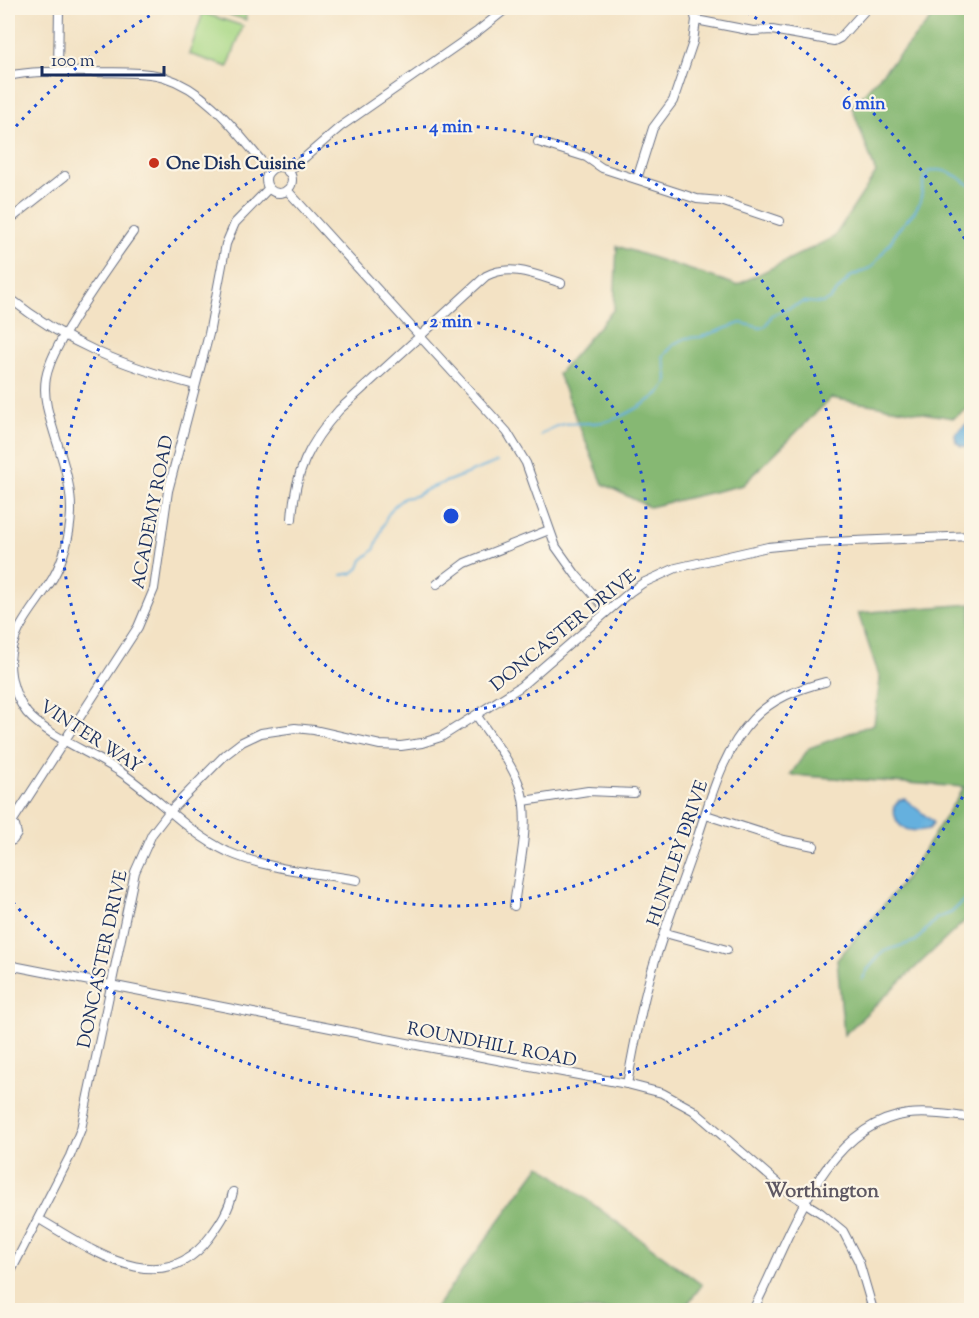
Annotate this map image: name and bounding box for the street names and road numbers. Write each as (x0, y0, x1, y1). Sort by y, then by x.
street label: ACADEMY ROAD (126, 433, 182, 592)
street label: DONCASTER DRIVE (486, 564, 643, 699)
street label: VINTER WAY (34, 695, 146, 781)
street label: HUNTLEY DRIVE (642, 777, 716, 930)
street label: DONCASTER DRIVE (72, 868, 136, 1051)
street label: ROUNDHILL ROAD (404, 1017, 579, 1075)

